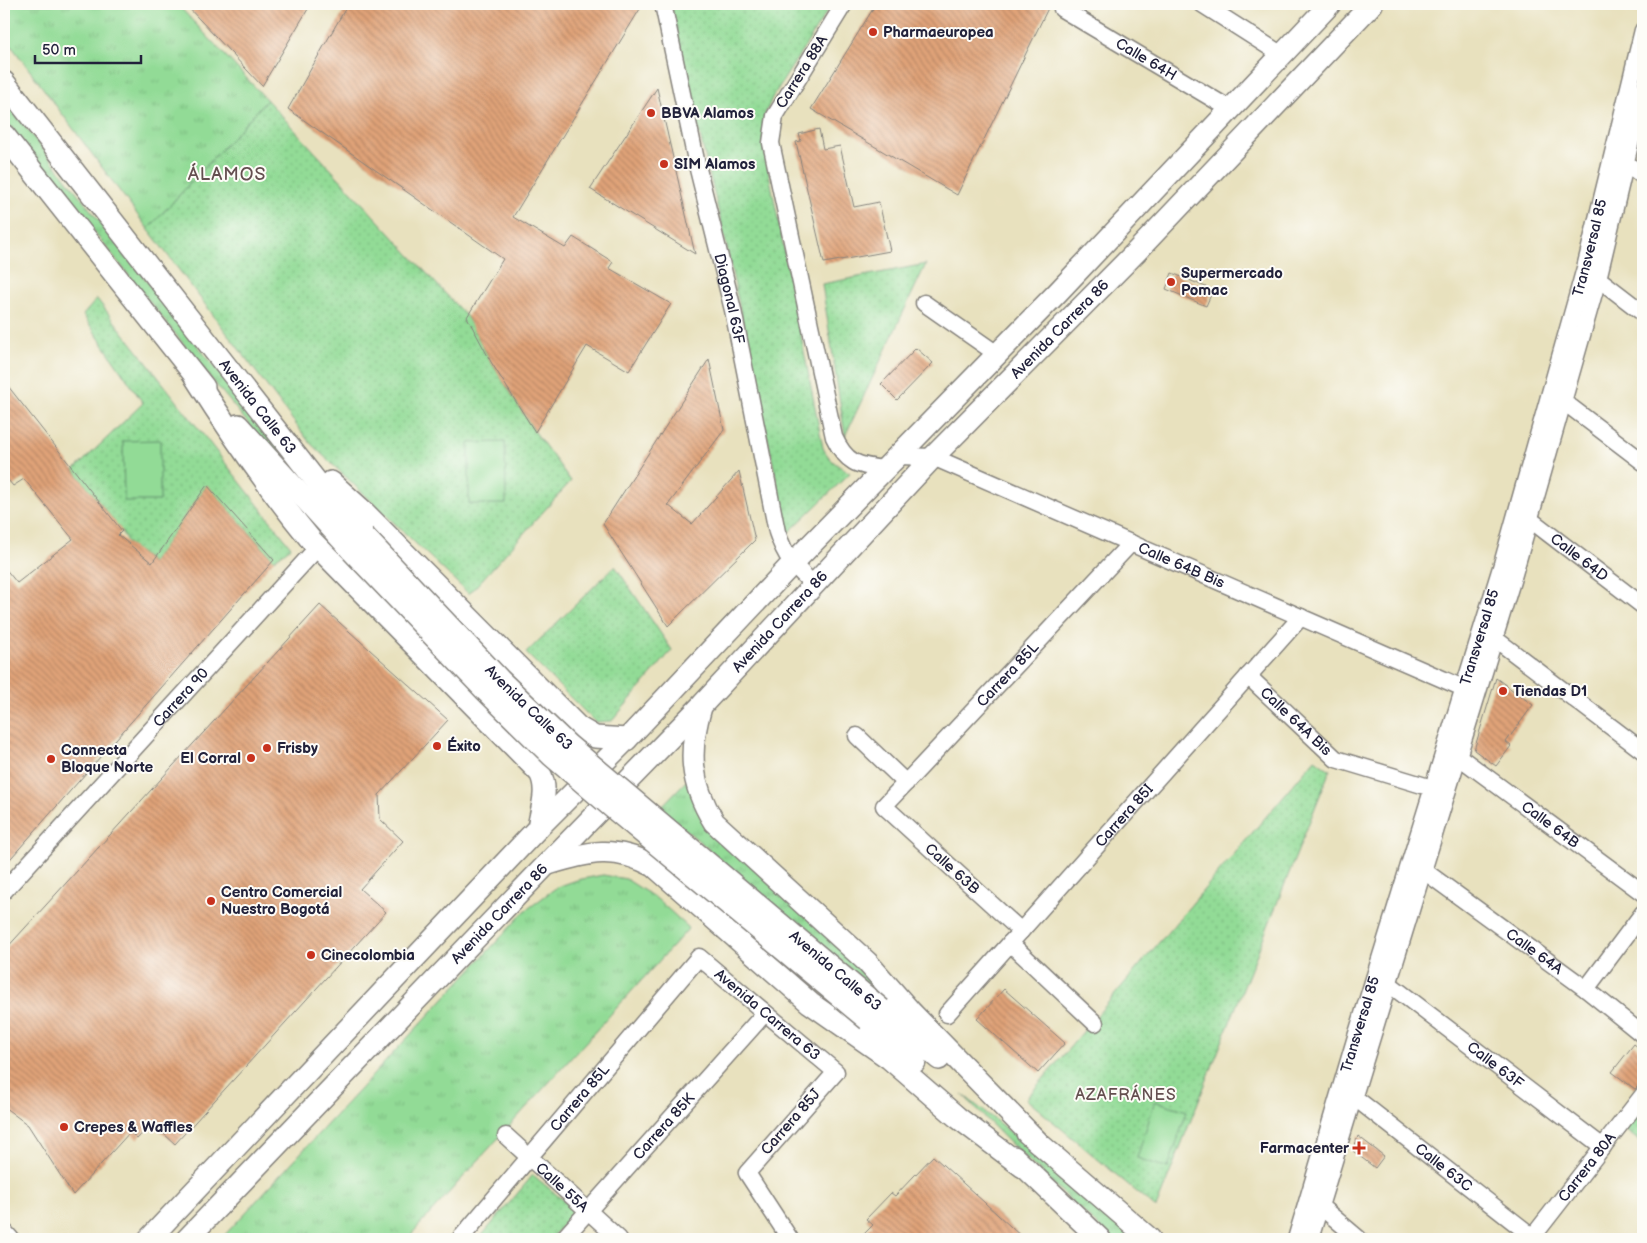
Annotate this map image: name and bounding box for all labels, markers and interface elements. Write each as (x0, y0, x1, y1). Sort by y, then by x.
place label: Pharmaeuropea (883, 23, 994, 42)
marker: Pharmaeuropea (867, 26, 879, 38)
street label: Carrera 88A (772, 31, 832, 112)
scale bar (35, 32, 141, 64)
street label: Calle 64H (1112, 34, 1180, 85)
text: 50 m (42, 41, 76, 60)
place label: BBVA Alamos (661, 104, 754, 123)
marker: BBVA Alamos (645, 107, 657, 119)
place label: SIM Alamos (674, 155, 755, 174)
marker: SIM Alamos (658, 158, 670, 170)
district label: ÁLAMOS (188, 162, 266, 185)
street label: Transversal 85 (1568, 197, 1611, 299)
street label: Diagonal 63F (710, 252, 749, 345)
place label: Supermercado Pomac (1181, 264, 1283, 300)
street label: Avenida Carrera 86 (1007, 275, 1113, 383)
marker: Supermercado Pomac (1165, 276, 1177, 288)
street label: Avenida Calle 63 (215, 355, 301, 458)
street label: Calle 64D (1547, 529, 1612, 585)
street label: Calle 64B Bis (1135, 538, 1228, 593)
street label: Avenida Carrera 86 (728, 567, 832, 676)
street label: Transversal 85 (1456, 587, 1503, 688)
street label: Carrera 85L (972, 638, 1043, 711)
street label: Avenida Calle 63 (481, 661, 577, 754)
street label: Carrera 90 (149, 664, 213, 731)
place label: Tiendas D1 (1513, 682, 1587, 701)
street label: Calle 64A Bis (1256, 683, 1336, 760)
marker: Tiendas D1 (1497, 685, 1509, 697)
place label: Éxito (447, 736, 481, 756)
place label: Frisby (277, 739, 318, 758)
marker: Éxito (431, 740, 443, 752)
place label: Connecta Bloque Norte (61, 741, 153, 777)
marker: Frisby (261, 742, 273, 754)
place label: El Corral (180, 749, 241, 768)
marker: El Corral (245, 752, 257, 764)
marker: Connecta Bloque Norte (45, 753, 57, 765)
street label: Carrera 85I (1091, 780, 1157, 851)
street label: Calle 64B (1518, 797, 1583, 852)
street label: Calle 63B (921, 839, 983, 899)
street label: Avenida Carrera 86 (447, 859, 552, 968)
place label: Centro Comercial Nuestro Bogotá (221, 883, 342, 919)
marker: Centro Comercial Nuestro Bogotá (205, 895, 217, 907)
street label: Calle 64A (1502, 924, 1567, 979)
street label: Avenida Calle 63 (785, 926, 886, 1015)
place label: Cinecolombia (321, 946, 415, 965)
marker: Cinecolombia (305, 949, 317, 961)
street label: Avenida Carrera 63 (711, 965, 824, 1064)
street label: Transversal 85 (1336, 974, 1384, 1075)
street label: Calle 63F (1463, 1037, 1527, 1093)
street label: Carrera 85L (546, 1060, 614, 1135)
street label: Carrera 85J (757, 1084, 826, 1159)
district label: AZAFRÁNES (1075, 1084, 1177, 1105)
street label: Carrera 85K (629, 1089, 699, 1164)
place label: Crepes & Waffles (74, 1118, 193, 1137)
marker: Crepes & Waffles (58, 1121, 70, 1133)
street label: Carrera 80A (1554, 1128, 1620, 1206)
place label: Farmacenter (1260, 1139, 1350, 1158)
street label: Calle 63C (1411, 1139, 1477, 1196)
marker: Farmacenter (1353, 1142, 1365, 1154)
street label: Calle 55A (532, 1158, 593, 1217)

